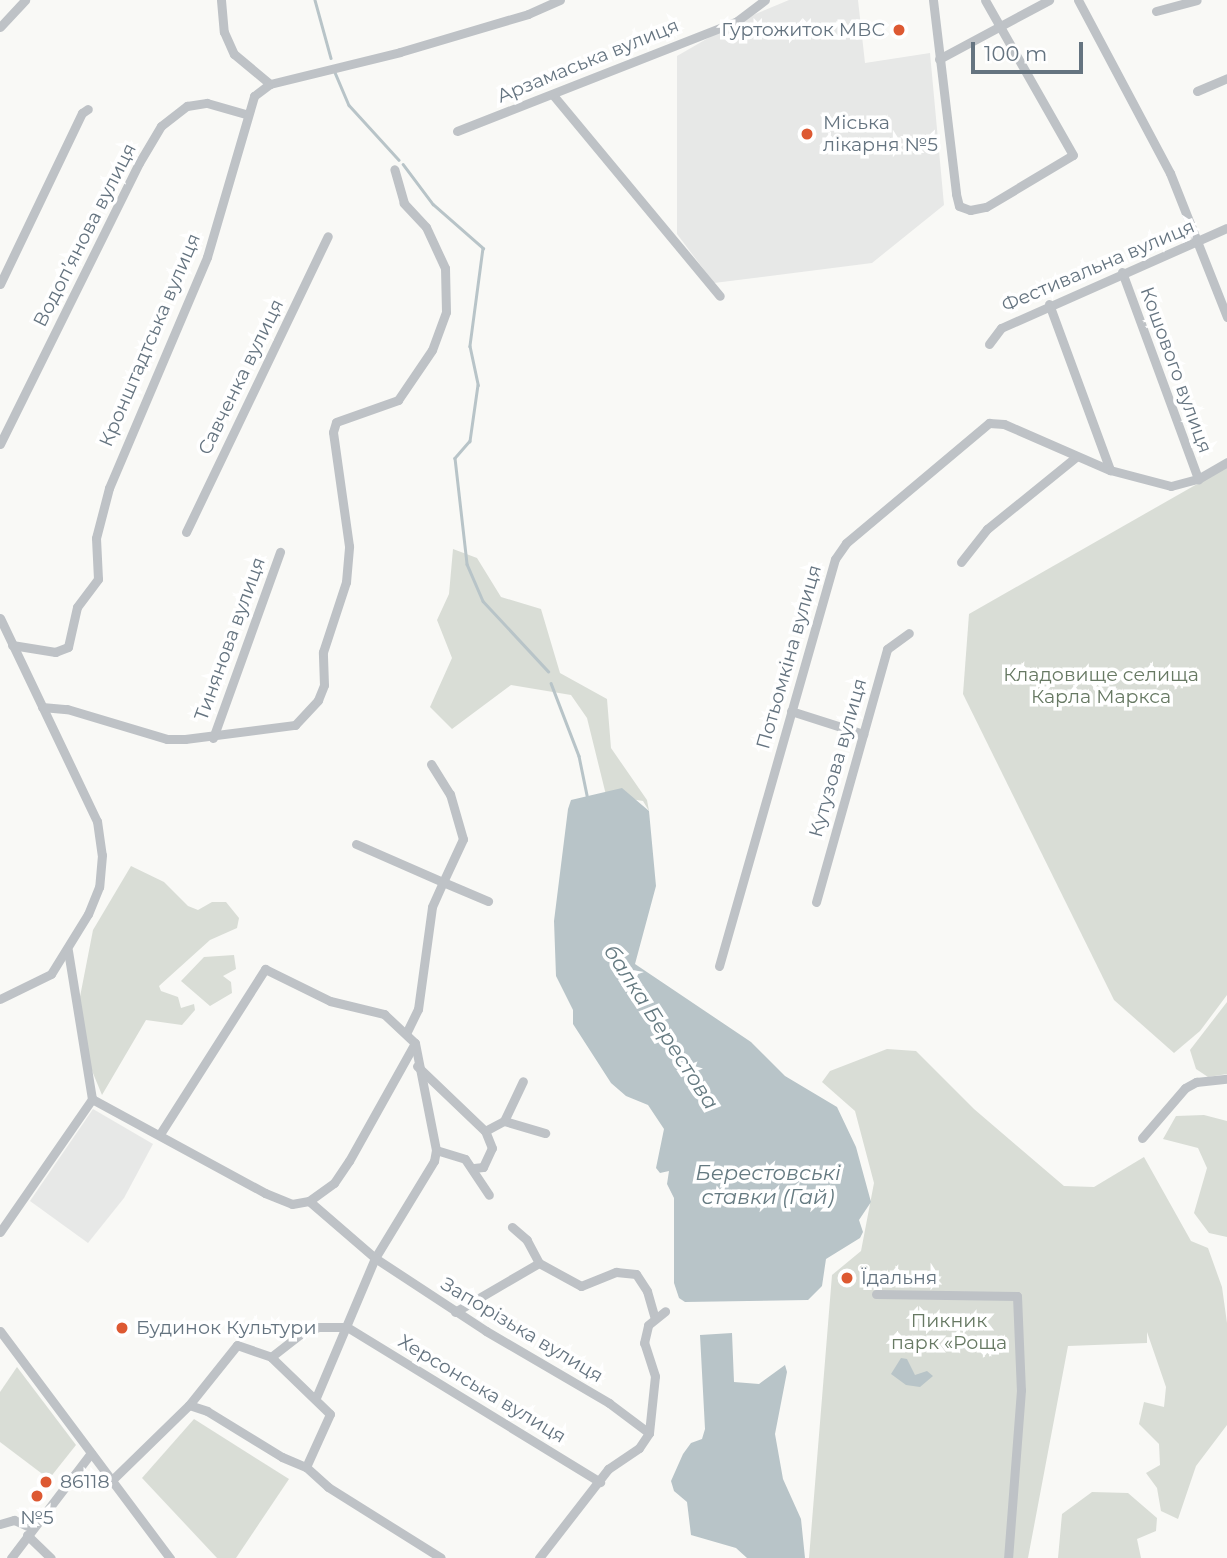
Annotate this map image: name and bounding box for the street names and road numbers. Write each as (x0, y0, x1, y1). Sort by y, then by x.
street label: Арзамаська вулиця (494, 14, 682, 108)
street label: Водоп’янова вулиця (29, 139, 141, 331)
street label: Фестивальна вулиця (998, 215, 1198, 317)
street label: Кронштадтська вулиця (95, 230, 205, 450)
street label: Кошового вулиця (1135, 284, 1217, 456)
street label: Савченка вулиця (193, 295, 289, 459)
street label: Тинянова вулиця (190, 554, 270, 724)
street label: Потьомкіна вулиця (752, 562, 826, 752)
street label: Кутузова вулиця (804, 676, 872, 840)
street label: Запорізька вулиця (437, 1273, 607, 1387)
street label: Херсонська вулиця (394, 1330, 570, 1448)

